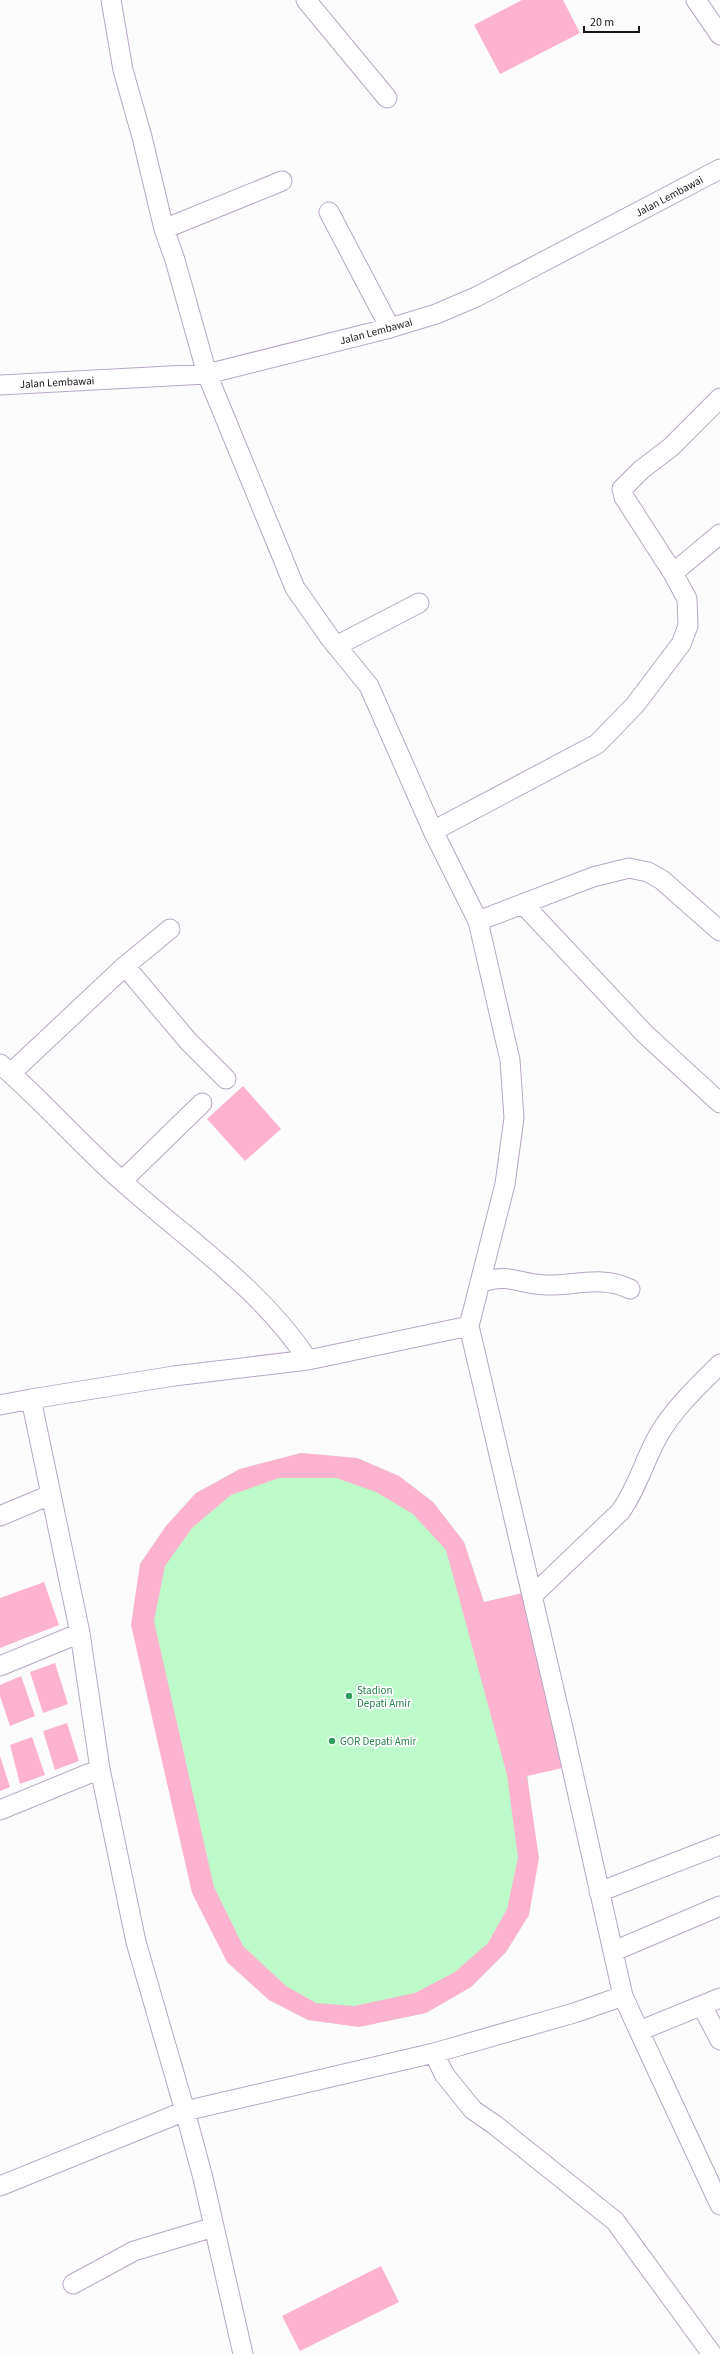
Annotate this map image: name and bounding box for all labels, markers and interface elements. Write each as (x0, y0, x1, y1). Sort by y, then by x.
scale bar (584, 8, 639, 34)
text: 20 m (590, 14, 614, 31)
street label: Jalan Lembawai (633, 172, 706, 221)
street label: Jalan Lembawai (338, 315, 414, 348)
street label: Jalan Lembawai (19, 373, 95, 392)
place label: Stadion Depati Amir (357, 1683, 411, 1711)
marker: Stadion Depati Amir (344, 1691, 354, 1701)
place label: GOR Depati Amir (340, 1734, 417, 1749)
marker: GOR Depati Amir (327, 1736, 337, 1746)

